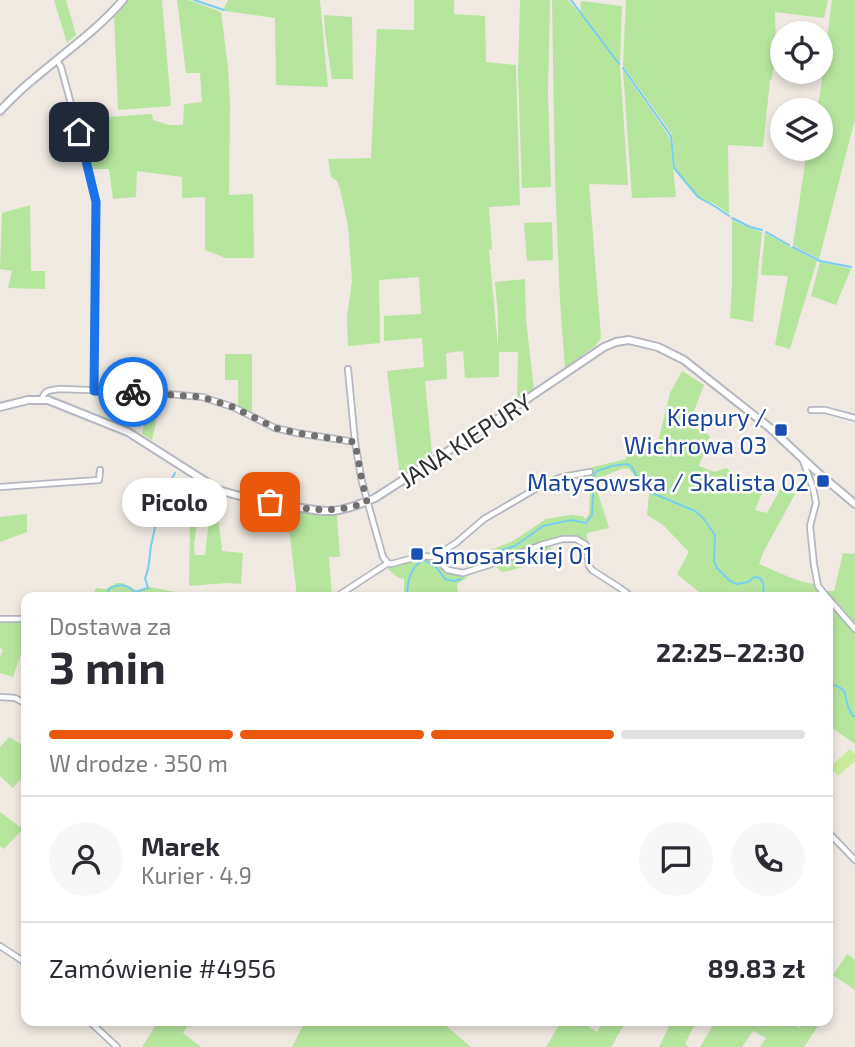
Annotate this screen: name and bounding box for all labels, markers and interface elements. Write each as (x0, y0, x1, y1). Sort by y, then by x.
map controls (770, 21, 833, 161)
button: locate (770, 21, 833, 84)
button: layers (770, 98, 833, 161)
pin (49, 102, 109, 162)
icon: home (60, 113, 98, 151)
courier (98, 357, 168, 427)
icon: bike (114, 373, 152, 411)
street label: JANA KIEPURY (393, 386, 537, 494)
place label: Kiepury / Wichrowa 03 (624, 402, 767, 459)
marker: Kiepury / Wichrowa 03 (773, 422, 789, 438)
place label: Matysowska / Skalista 02 (527, 467, 809, 496)
pin (240, 472, 300, 532)
marker: Matysowska / Skalista 02 (815, 473, 831, 489)
callout: Picolo (123, 477, 228, 526)
icon: bag (251, 483, 289, 521)
text: Picolo (141, 488, 208, 516)
place label: Smosarskiej 01 (431, 540, 593, 569)
marker: Smosarskiej 01 (409, 546, 425, 562)
text: Dostawa za (49, 612, 171, 640)
text: 22:25–22:30 (656, 636, 805, 667)
text: 3 min (49, 638, 166, 693)
text: W drodze · 350 m (49, 749, 228, 777)
button: person (49, 822, 123, 896)
button: chat (639, 822, 713, 896)
button: phone (731, 822, 805, 896)
text: Marek (141, 830, 220, 861)
text: Kurier · 4.9 (141, 861, 252, 889)
text: Zamówienie #4956 (49, 952, 276, 983)
text: 89.83 zł (708, 952, 805, 983)

